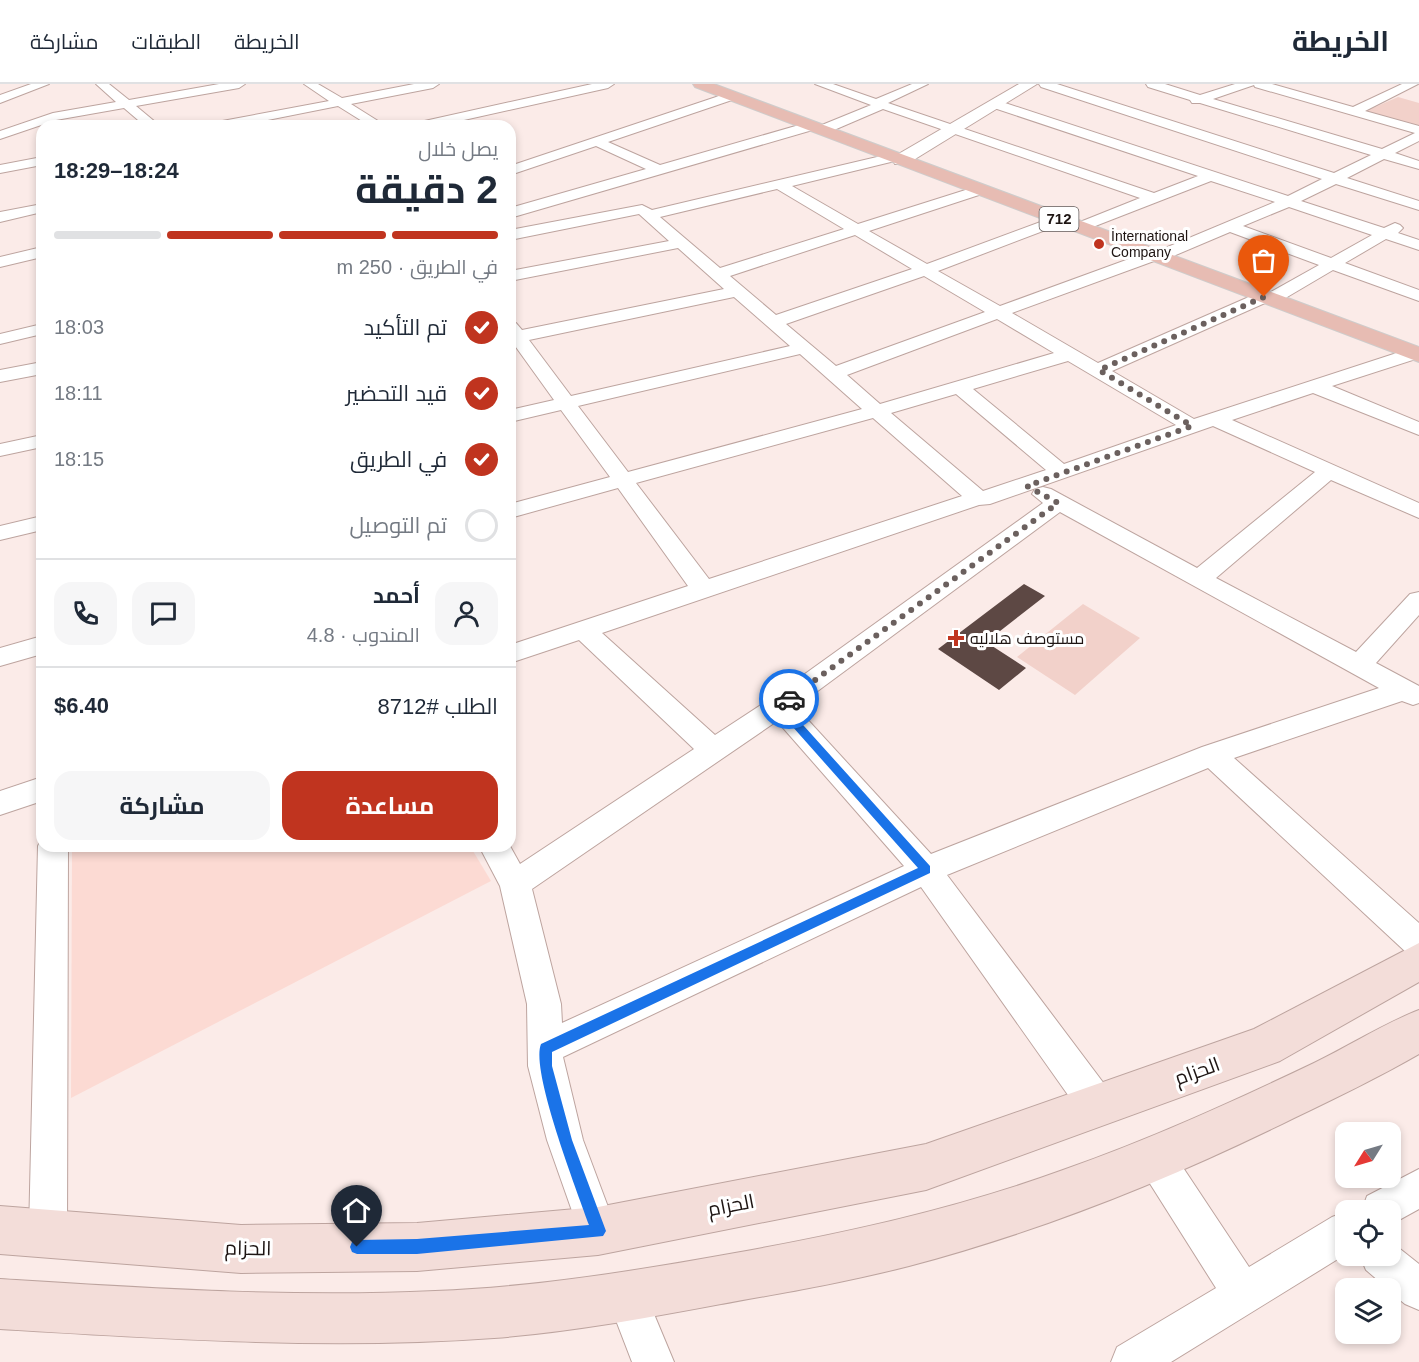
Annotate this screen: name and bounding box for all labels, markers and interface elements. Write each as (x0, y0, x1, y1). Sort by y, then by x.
text: الخريطة (1292, 26, 1389, 57)
text: مشاركة (30, 30, 99, 53)
text: الطبقات (132, 30, 201, 53)
text: الخريطة (234, 30, 300, 53)
text: يصل خلال (418, 138, 498, 160)
text: 18:24–18:29 (54, 158, 179, 183)
text: 2 دقيقة (355, 168, 498, 211)
road number: 712 (1040, 207, 1078, 231)
place label: İnternational Company (1111, 227, 1188, 260)
pin (1238, 235, 1289, 297)
marker: İnternational Company (1092, 237, 1106, 251)
icon: bag (1247, 244, 1280, 277)
text: في الطريق · 250 m (337, 256, 498, 278)
icon: check (465, 311, 498, 344)
text: تم التأكيد (364, 315, 447, 340)
text: 18:03 (54, 316, 104, 338)
icon: check (465, 377, 498, 410)
text: قيد التحضير (346, 381, 447, 406)
text: 18:11 (54, 382, 103, 404)
icon: check (465, 443, 498, 476)
text: في الطريق (350, 447, 447, 472)
text: 18:15 (54, 448, 104, 470)
text: تم التوصيل (349, 513, 447, 538)
button: phone (54, 582, 117, 645)
button: chat (132, 582, 195, 645)
button: person (435, 582, 498, 645)
text: أحمد (373, 583, 420, 608)
text: المندوب · 4.8 (307, 624, 420, 646)
marker: مستوصف هلاليه (947, 629, 965, 647)
place label: مستوصف هلاليه (970, 630, 1084, 648)
courier (759, 669, 819, 729)
icon: car (773, 683, 806, 716)
text: $6.40 (54, 693, 109, 718)
text: الطلب #8712 (378, 694, 498, 719)
button: مشاركة (54, 771, 270, 840)
button: مساعدة (282, 771, 498, 840)
street label: الحزام (1171, 1053, 1224, 1092)
north arrow (1335, 1122, 1401, 1188)
map controls (1335, 1122, 1401, 1344)
pin (331, 1185, 382, 1247)
street label: الحزام (706, 1190, 757, 1223)
icon: home (340, 1194, 373, 1227)
button: locate (1335, 1200, 1401, 1266)
street label: الحزام (224, 1237, 272, 1262)
button: layers (1335, 1278, 1401, 1344)

